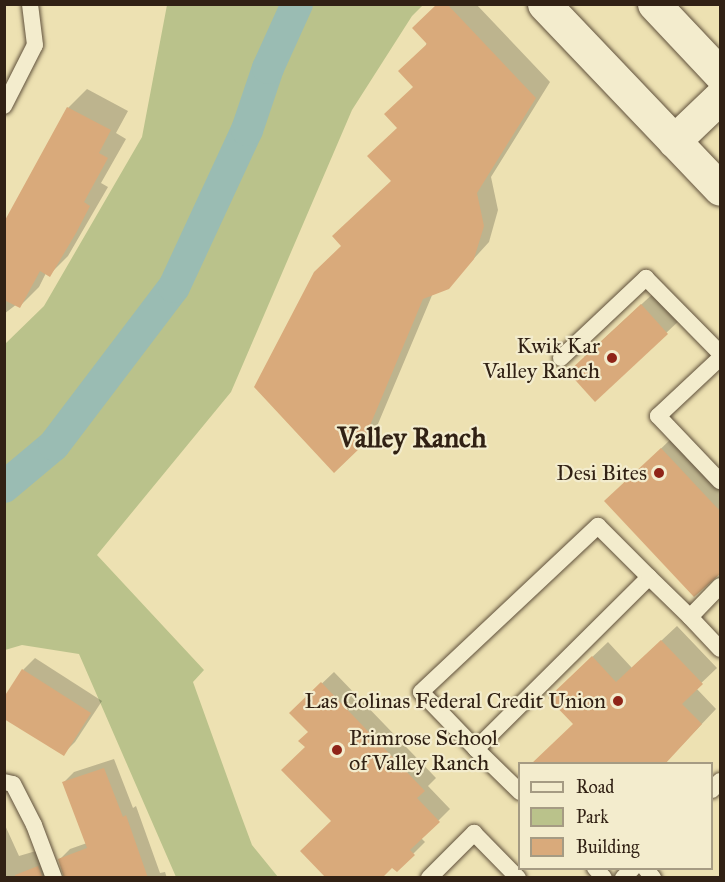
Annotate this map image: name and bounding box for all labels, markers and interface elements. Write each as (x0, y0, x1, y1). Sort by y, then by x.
place label: Kwik Kar Valley Ranch (483, 332, 600, 384)
marker: Kwik Kar Valley Ranch (605, 351, 619, 365)
district label: Valley Ranch (338, 421, 486, 455)
place label: Desi Bites (556, 460, 647, 486)
marker: Desi Bites (652, 466, 666, 480)
place label: Las Colinas Federal Credit Union (304, 688, 606, 714)
marker: Las Colinas Federal Credit Union (611, 694, 625, 708)
place label: Primrose School of Valley Ranch (349, 724, 498, 776)
marker: Primrose School of Valley Ranch (330, 743, 344, 757)
legend (518, 762, 713, 870)
text: Road (576, 776, 614, 798)
text: Park (576, 806, 609, 828)
text: Building (576, 836, 639, 858)

